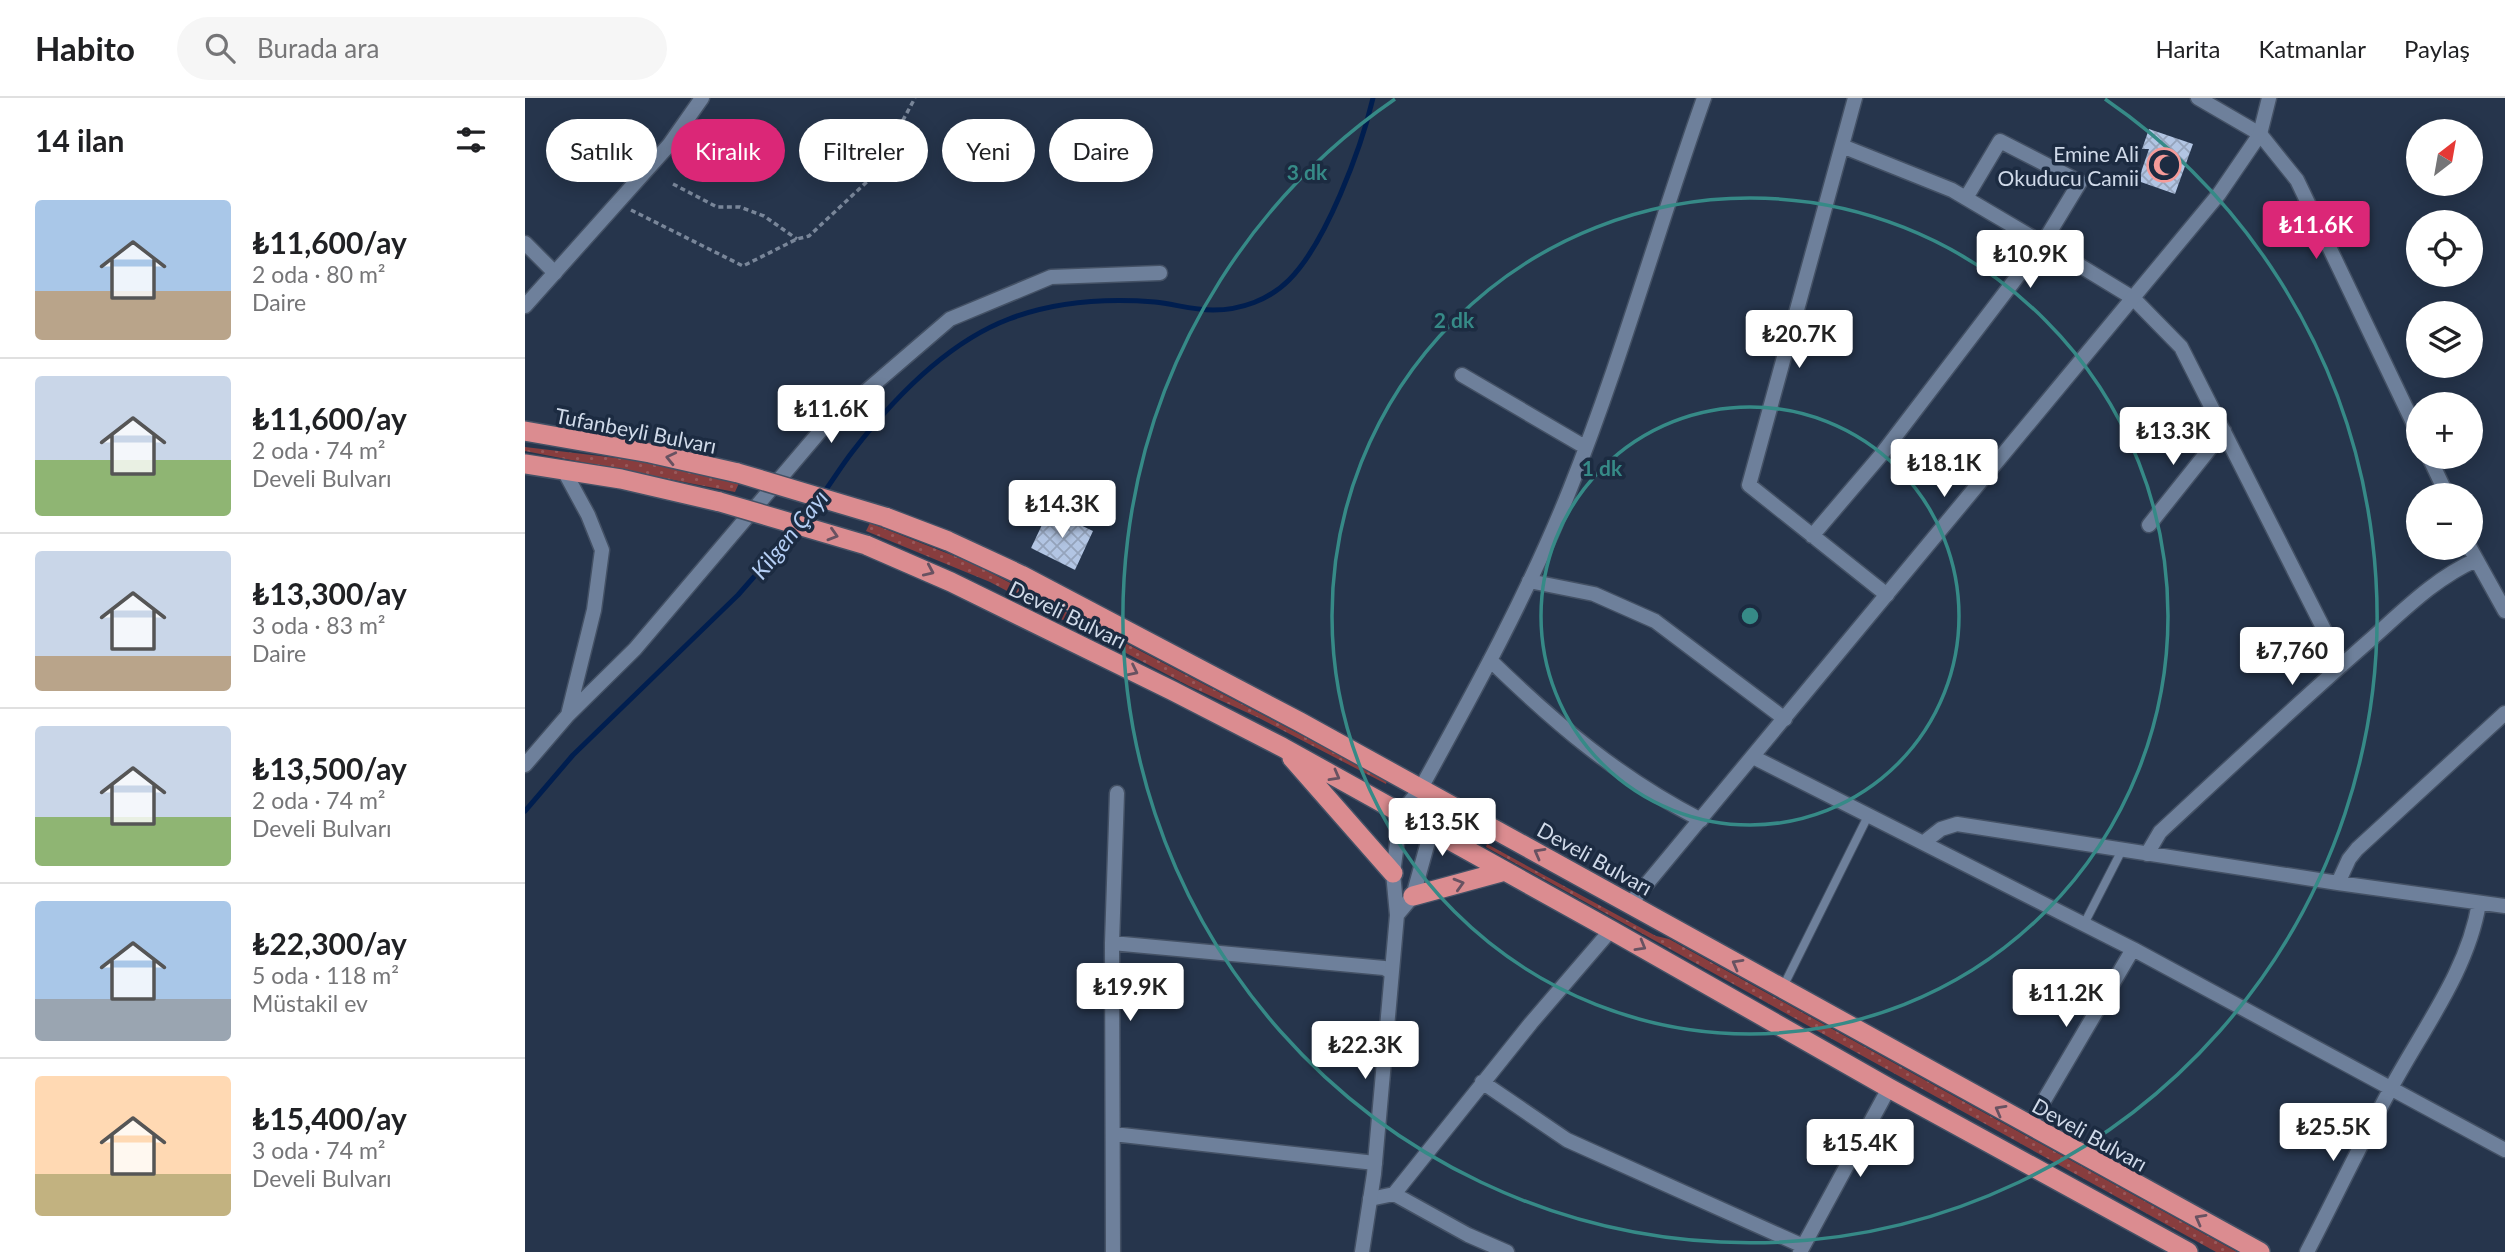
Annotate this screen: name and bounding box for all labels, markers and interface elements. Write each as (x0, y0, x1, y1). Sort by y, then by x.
search box (177, 17, 667, 80)
text: Habito (35, 28, 135, 68)
icon: search (201, 29, 239, 67)
text: Burada ara (257, 32, 379, 64)
text: Harita (2155, 34, 2220, 63)
text: Katmanlar (2258, 34, 2366, 63)
text: Paylaş (2404, 34, 2470, 63)
chip: Satılık (546, 119, 657, 182)
chip: Kiralık (671, 119, 785, 182)
chip: Filtreler (799, 119, 928, 182)
chip: Yeni (942, 119, 1035, 182)
chip: Daire (1049, 119, 1153, 182)
north arrow (2406, 119, 2483, 196)
map controls (2406, 119, 2483, 560)
icon: filters (452, 121, 490, 159)
text: 14 ilan (35, 122, 124, 158)
place label: Emine Ali Okuducu Camii (1998, 141, 2139, 190)
mosque icon: Emine Ali Okuducu Camii (2145, 146, 2183, 184)
text: 3 dk (1287, 159, 1328, 184)
pin: ₺11.6K (2259, 202, 2373, 261)
text: ₺11.6K (2279, 210, 2353, 238)
button: locate (2406, 210, 2483, 287)
text: ₺11,600/ay (252, 224, 407, 260)
icon: home (91, 228, 175, 312)
pin: ₺10.9K (1973, 230, 2087, 290)
text: ₺10.9K (1993, 239, 2067, 267)
text: 2 oda · 80 m² (252, 260, 386, 288)
text: Daire (252, 288, 306, 316)
button: layers (2406, 301, 2483, 378)
text: 2 dk (1434, 307, 1475, 332)
pin: ₺20.7K (1742, 310, 1856, 370)
text: ₺20.7K (1762, 319, 1836, 347)
pin: ₺11.6K (774, 386, 888, 445)
button: + (2406, 392, 2483, 469)
text: ₺11.6K (794, 394, 868, 422)
text: ₺11,600/ay (252, 400, 407, 436)
street label: Tufanbeyli Bulvarı (553, 402, 719, 458)
icon: home (91, 404, 175, 488)
pin: ₺13.3K (2116, 408, 2230, 467)
text: ₺13.3K (2136, 416, 2210, 444)
text: 2 oda · 74 m² (252, 436, 386, 464)
pin: ₺18.1K (1887, 440, 2001, 499)
text: ₺18.1K (1907, 448, 1981, 476)
one-way arrow (665, 452, 677, 467)
text: 1 dk (1582, 455, 1623, 480)
text: Develi Bulvarı (252, 464, 392, 492)
pin: ₺14.3K (1005, 480, 1119, 540)
button: − (2406, 483, 2483, 560)
water label: Kilgen Çayı (745, 484, 833, 584)
text: ₺14.3K (1025, 489, 1099, 517)
one-way arrow (826, 526, 838, 541)
one-way arrow (922, 563, 934, 577)
text: ₺13,300/ay (252, 575, 407, 611)
street label: Develi Bulvarı (1005, 575, 1131, 653)
icon: home (91, 579, 175, 663)
centre of rings (1738, 604, 1762, 628)
text: 3 oda · 83 m² (252, 611, 386, 639)
pin: ₺7,760 (2235, 628, 2349, 687)
text: ₺7,760 (2256, 636, 2328, 664)
text: Daire (252, 639, 306, 667)
one-way arrow (1126, 663, 1138, 677)
text: ₺13,500/ay (252, 750, 407, 786)
icon: home (91, 754, 175, 838)
one-way arrow (1327, 768, 1340, 782)
text: 2 oda · 74 m² (252, 786, 386, 814)
pin: ₺13.5K (1385, 798, 1499, 858)
text: ₺13.5K (1405, 807, 1479, 835)
text: Develi Bulvarı (252, 814, 392, 842)
street label: Develi Bulvarı (1533, 816, 1657, 900)
one-way arrow (1533, 848, 1546, 861)
one-way arrow (1453, 877, 1465, 892)
text: ₺22,300/ay (252, 925, 407, 961)
icon: home (91, 929, 175, 1013)
one-way arrow (1633, 938, 1646, 951)
one-way arrow (1732, 959, 1745, 972)
text: 5 oda · 118 m² (252, 961, 399, 989)
pin: ₺19.9K (1073, 964, 1187, 1023)
pin: ₺11.2K (2009, 970, 2123, 1029)
text: ₺19.9K (1093, 972, 1167, 1000)
text: ₺11.2K (2029, 978, 2103, 1006)
text: Müstakil ev (252, 989, 368, 1017)
pin: ₺22.3K (1308, 1021, 1422, 1081)
text: ₺22.3K (1328, 1030, 1402, 1058)
street label: Develi Bulvarı (2028, 1092, 2152, 1176)
text: ₺15,400/ay (252, 1100, 407, 1136)
icon: home (91, 1104, 175, 1188)
pin: ₺25.5K (2276, 1104, 2390, 1163)
one-way arrow (1995, 1105, 2007, 1119)
text: ₺25.5K (2296, 1112, 2370, 1140)
pin: ₺15.4K (1803, 1119, 1917, 1179)
text: ₺15.4K (1823, 1128, 1897, 1156)
text: 3 oda · 74 m² (252, 1136, 386, 1164)
text: Develi Bulvarı (252, 1164, 392, 1192)
one-way arrow (2195, 1214, 2207, 1227)

